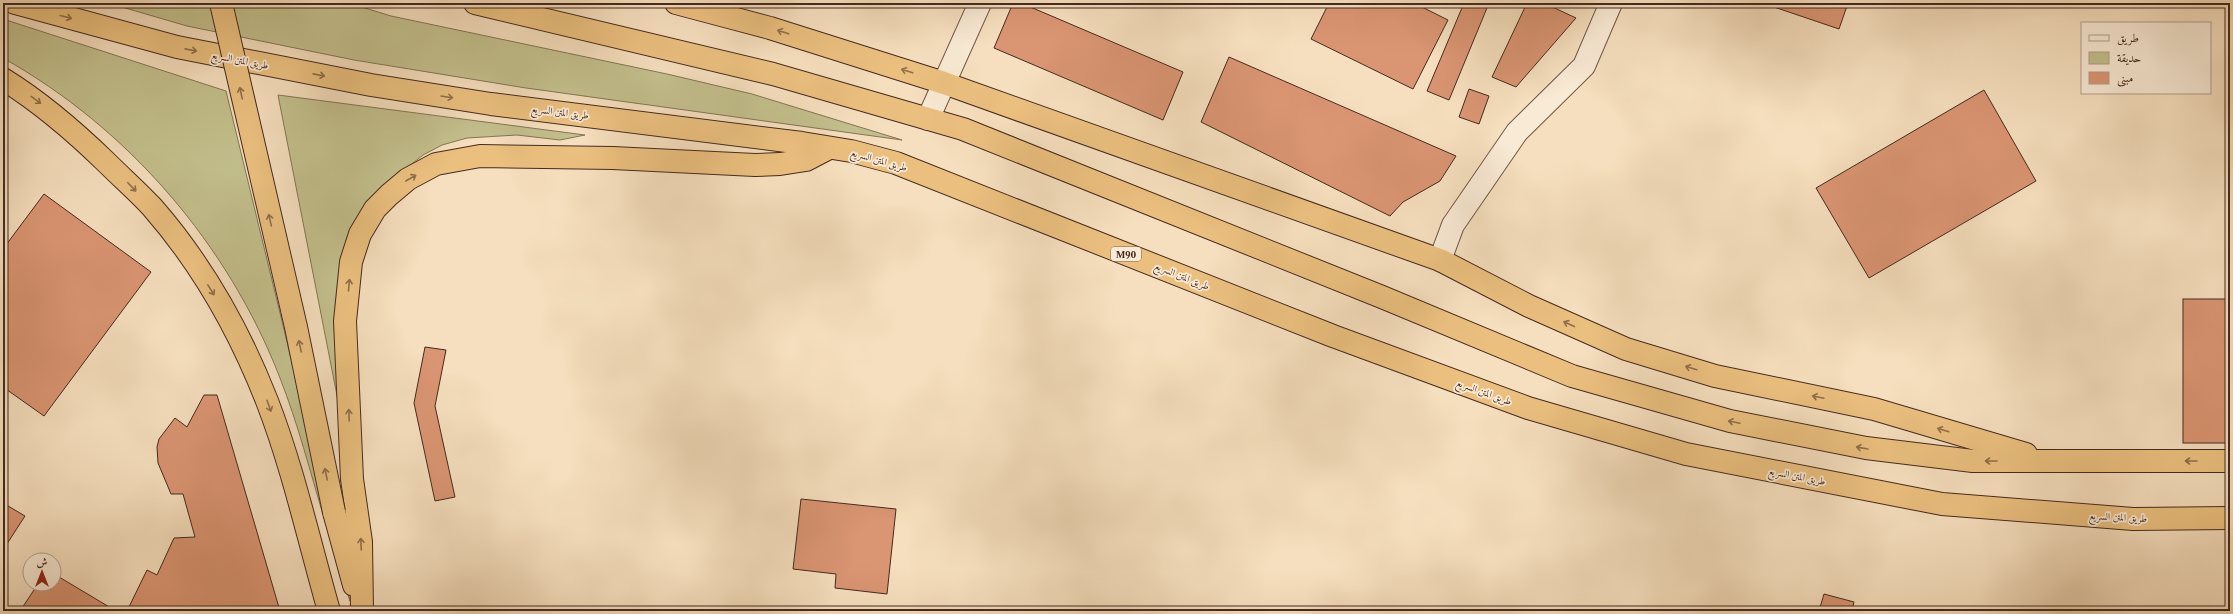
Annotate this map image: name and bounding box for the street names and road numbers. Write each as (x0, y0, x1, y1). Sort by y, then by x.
street label: طريق المتن السريع (210, 48, 270, 75)
street label: طريق المتن السريع (530, 102, 590, 125)
street label: طريق المتن السريع (848, 146, 909, 177)
road number: M90 (1111, 247, 1141, 261)
street label: طريق المتن السريع (1151, 259, 1212, 296)
street label: طريق المتن السريع (1453, 376, 1514, 411)
street label: طريق المتن السريع (1767, 464, 1827, 491)
street label: طريق المتن السريع (2088, 509, 2148, 528)

